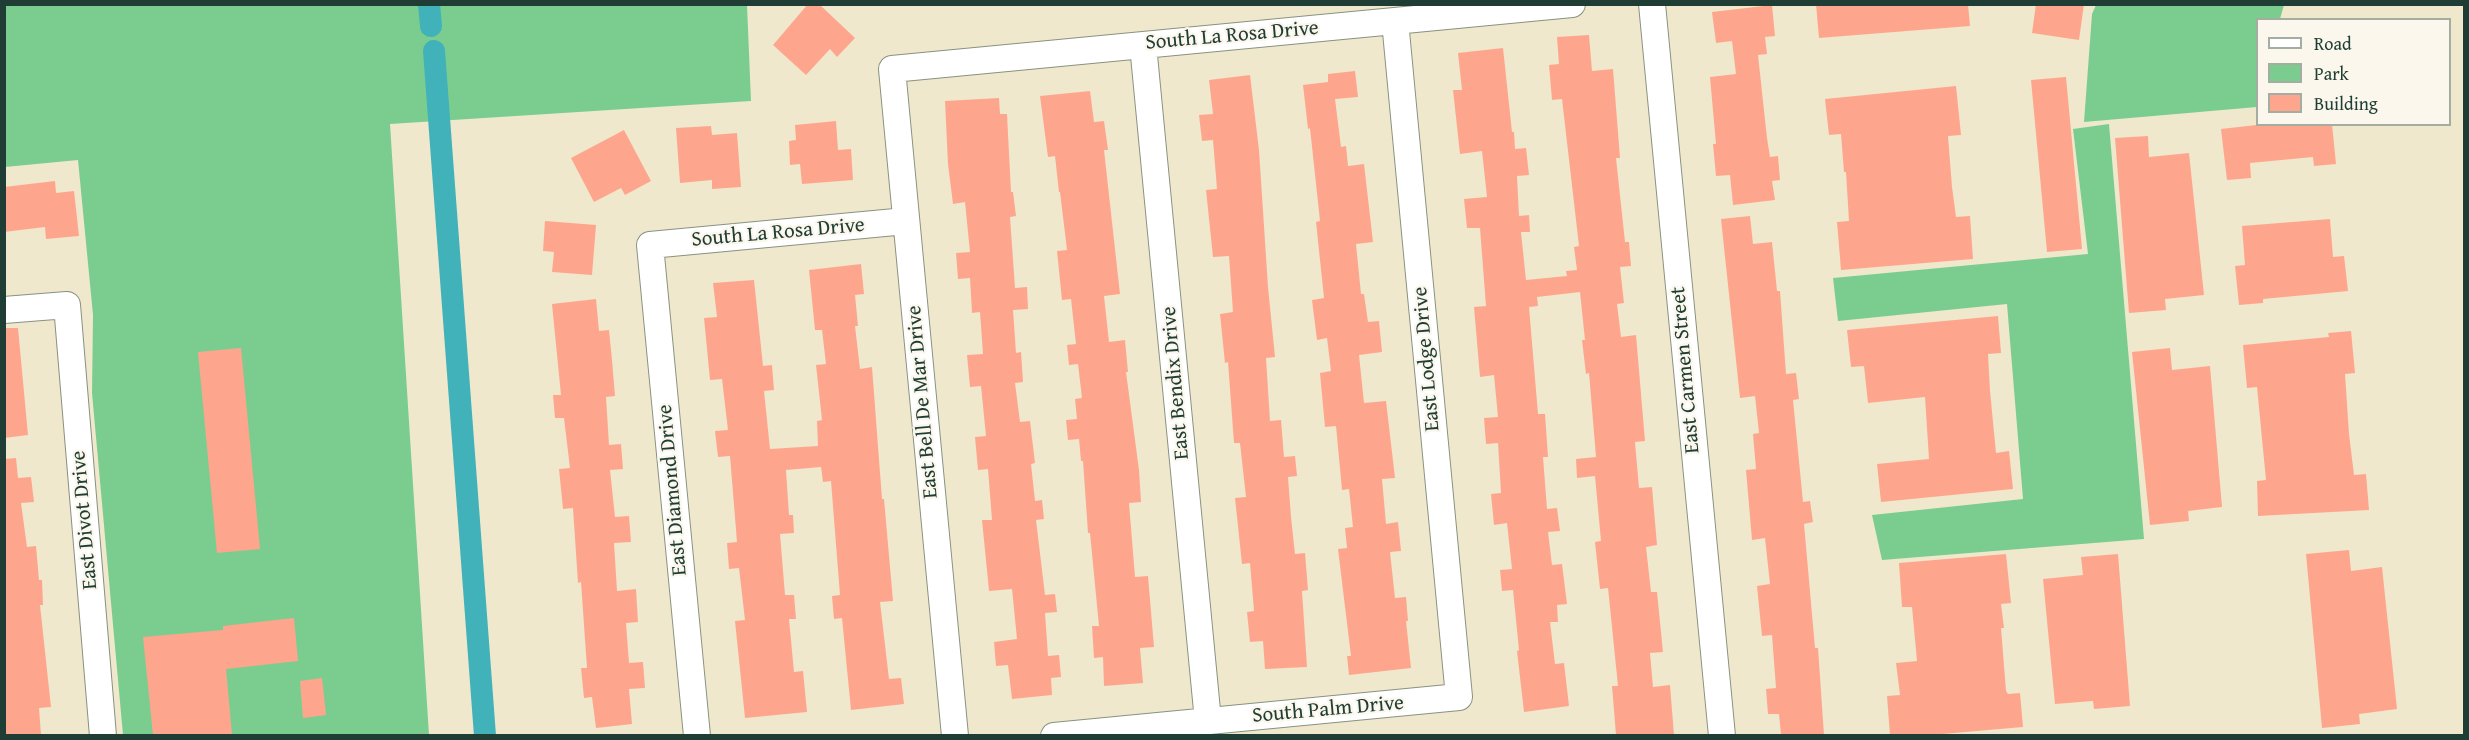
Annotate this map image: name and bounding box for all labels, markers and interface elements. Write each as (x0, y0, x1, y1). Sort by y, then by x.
street label: South La Rosa Drive (1144, 16, 1320, 56)
legend (2256, 18, 2451, 126)
text: Road (2314, 30, 2352, 57)
text: Park (2314, 60, 2349, 87)
text: Building (2314, 90, 2378, 117)
street label: South La Rosa Drive (690, 213, 866, 253)
street label: East Carmen Street (1666, 285, 1706, 455)
street label: East Lodge Drive (1408, 286, 1446, 432)
street label: East Bell De Mar Drive (902, 304, 944, 500)
street label: East Bendix Drive (1157, 305, 1195, 461)
street label: East Diamond Drive (653, 403, 693, 577)
street label: East Divot Drive (66, 449, 104, 591)
street label: South Palm Drive (1251, 691, 1405, 729)

